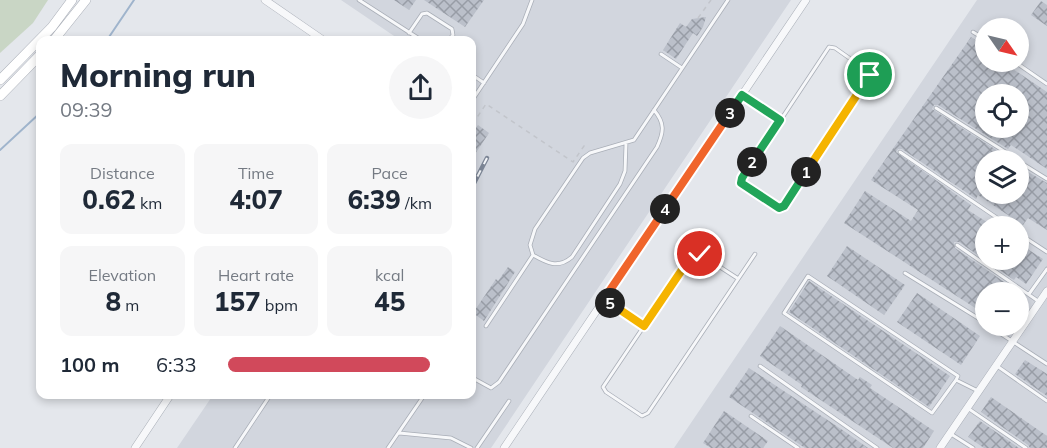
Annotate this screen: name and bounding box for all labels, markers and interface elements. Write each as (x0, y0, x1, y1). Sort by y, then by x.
north arrow (975, 18, 1029, 72)
map controls (975, 18, 1029, 336)
pin (844, 49, 895, 100)
text: Morning run (60, 54, 256, 95)
button: share (389, 56, 452, 119)
icon: arrive (853, 58, 886, 91)
button: locate (975, 84, 1029, 138)
text: 09:39 (60, 97, 113, 122)
pin: 3 (715, 98, 745, 128)
text: 3 (725, 103, 735, 123)
pin: 2 (737, 147, 767, 177)
button: layers (975, 150, 1029, 204)
text: 2 (747, 152, 757, 172)
pin: 1 (791, 157, 821, 187)
text: 1 (801, 162, 811, 182)
text: Distance (90, 163, 155, 183)
text: Time (238, 163, 274, 183)
text: Pace (372, 163, 408, 183)
text: 0.62 (82, 183, 136, 216)
text: 4:07 (229, 183, 283, 216)
text: 6:39 (347, 183, 401, 216)
text: km (136, 193, 162, 213)
text: /km (401, 193, 432, 213)
pin: 4 (650, 194, 680, 224)
text: 4 (660, 199, 670, 219)
button: + (975, 216, 1029, 270)
pin (674, 228, 725, 279)
icon: check (683, 237, 716, 270)
text: Elevation (88, 265, 156, 285)
text: Heart rate (218, 265, 294, 285)
text: kcal (375, 265, 404, 285)
button: − (975, 282, 1029, 336)
text: 8 (105, 285, 121, 318)
text: 157 (214, 285, 261, 318)
text: 45 (374, 285, 405, 318)
pin: 5 (595, 288, 625, 318)
text: 5 (605, 293, 615, 313)
text: m (121, 295, 139, 315)
text: bpm (261, 295, 298, 315)
text: 100 m (60, 352, 119, 377)
text: 6:33 (156, 352, 197, 377)

